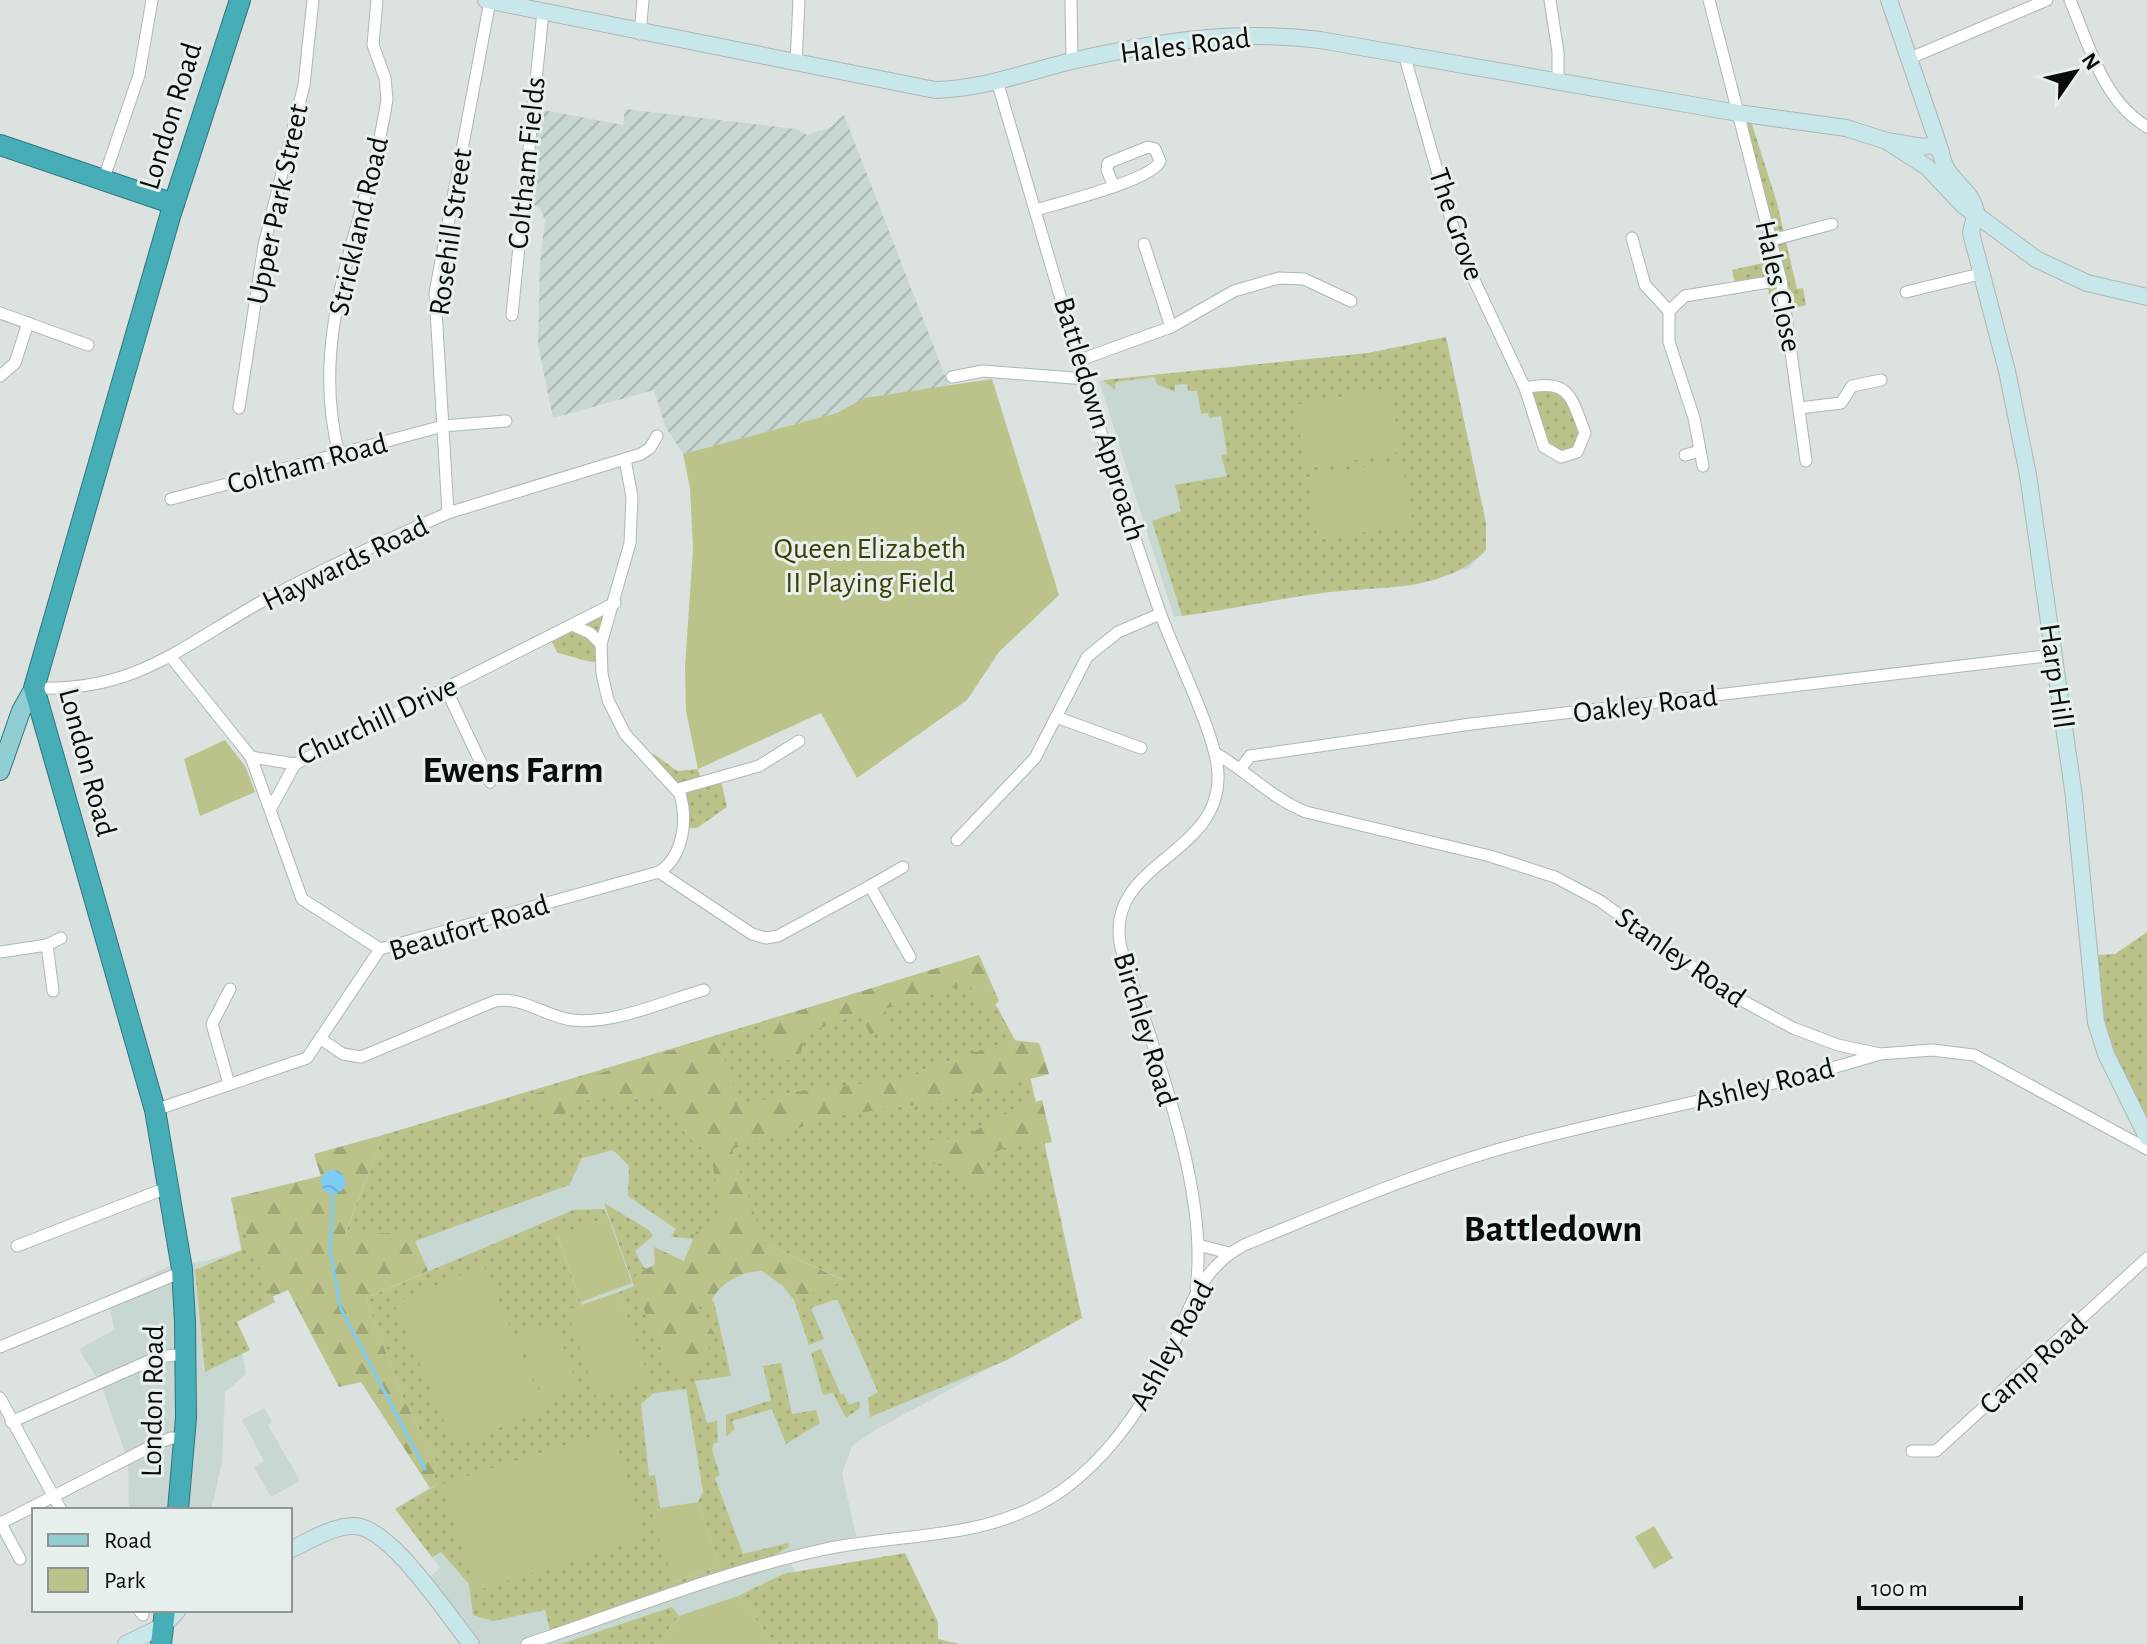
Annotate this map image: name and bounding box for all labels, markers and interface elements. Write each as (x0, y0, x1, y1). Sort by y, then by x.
street label: Hales Road (1118, 23, 1252, 69)
north arrow (2035, 32, 2115, 112)
street label: London Road (134, 39, 208, 193)
text: N (2077, 49, 2104, 74)
street label: Coltham Fields (503, 76, 551, 251)
street label: Upper Park Street (242, 101, 314, 307)
street label: Strickland Road (324, 134, 394, 319)
street label: Rosehill Street (424, 146, 478, 318)
street label: The Grove (1423, 164, 1489, 284)
street label: Hales Close (1749, 218, 1807, 355)
street label: Battledown Approach (1048, 294, 1150, 545)
street label: Coltham Road (224, 428, 391, 500)
street label: Haywards Road (258, 511, 433, 617)
park label: Queen Elizabeth II Playing Field (774, 534, 966, 598)
street label: Harp Hill (2034, 622, 2078, 731)
street label: Churchill Drive (293, 671, 462, 771)
street label: Oakley Road (1571, 681, 1719, 729)
street label: London Road (53, 685, 121, 840)
district label: Ewens Farm (422, 752, 604, 790)
street label: Beaufort Road (386, 889, 553, 966)
street label: Stanley Road (1610, 902, 1751, 1014)
street label: Birchley Road (1107, 949, 1183, 1110)
street label: Ashley Road (1691, 1053, 1837, 1117)
district label: Battledown (1464, 1211, 1642, 1249)
street label: Ashley Road (1124, 1276, 1220, 1415)
street label: Camp Road (1974, 1309, 2093, 1420)
street label: London Road (137, 1325, 169, 1477)
legend (32, 1508, 292, 1612)
text: Road (104, 1529, 152, 1553)
scale bar (1859, 1560, 2021, 1610)
text: Park (104, 1569, 145, 1593)
text: 100 m (1871, 1577, 1928, 1601)

